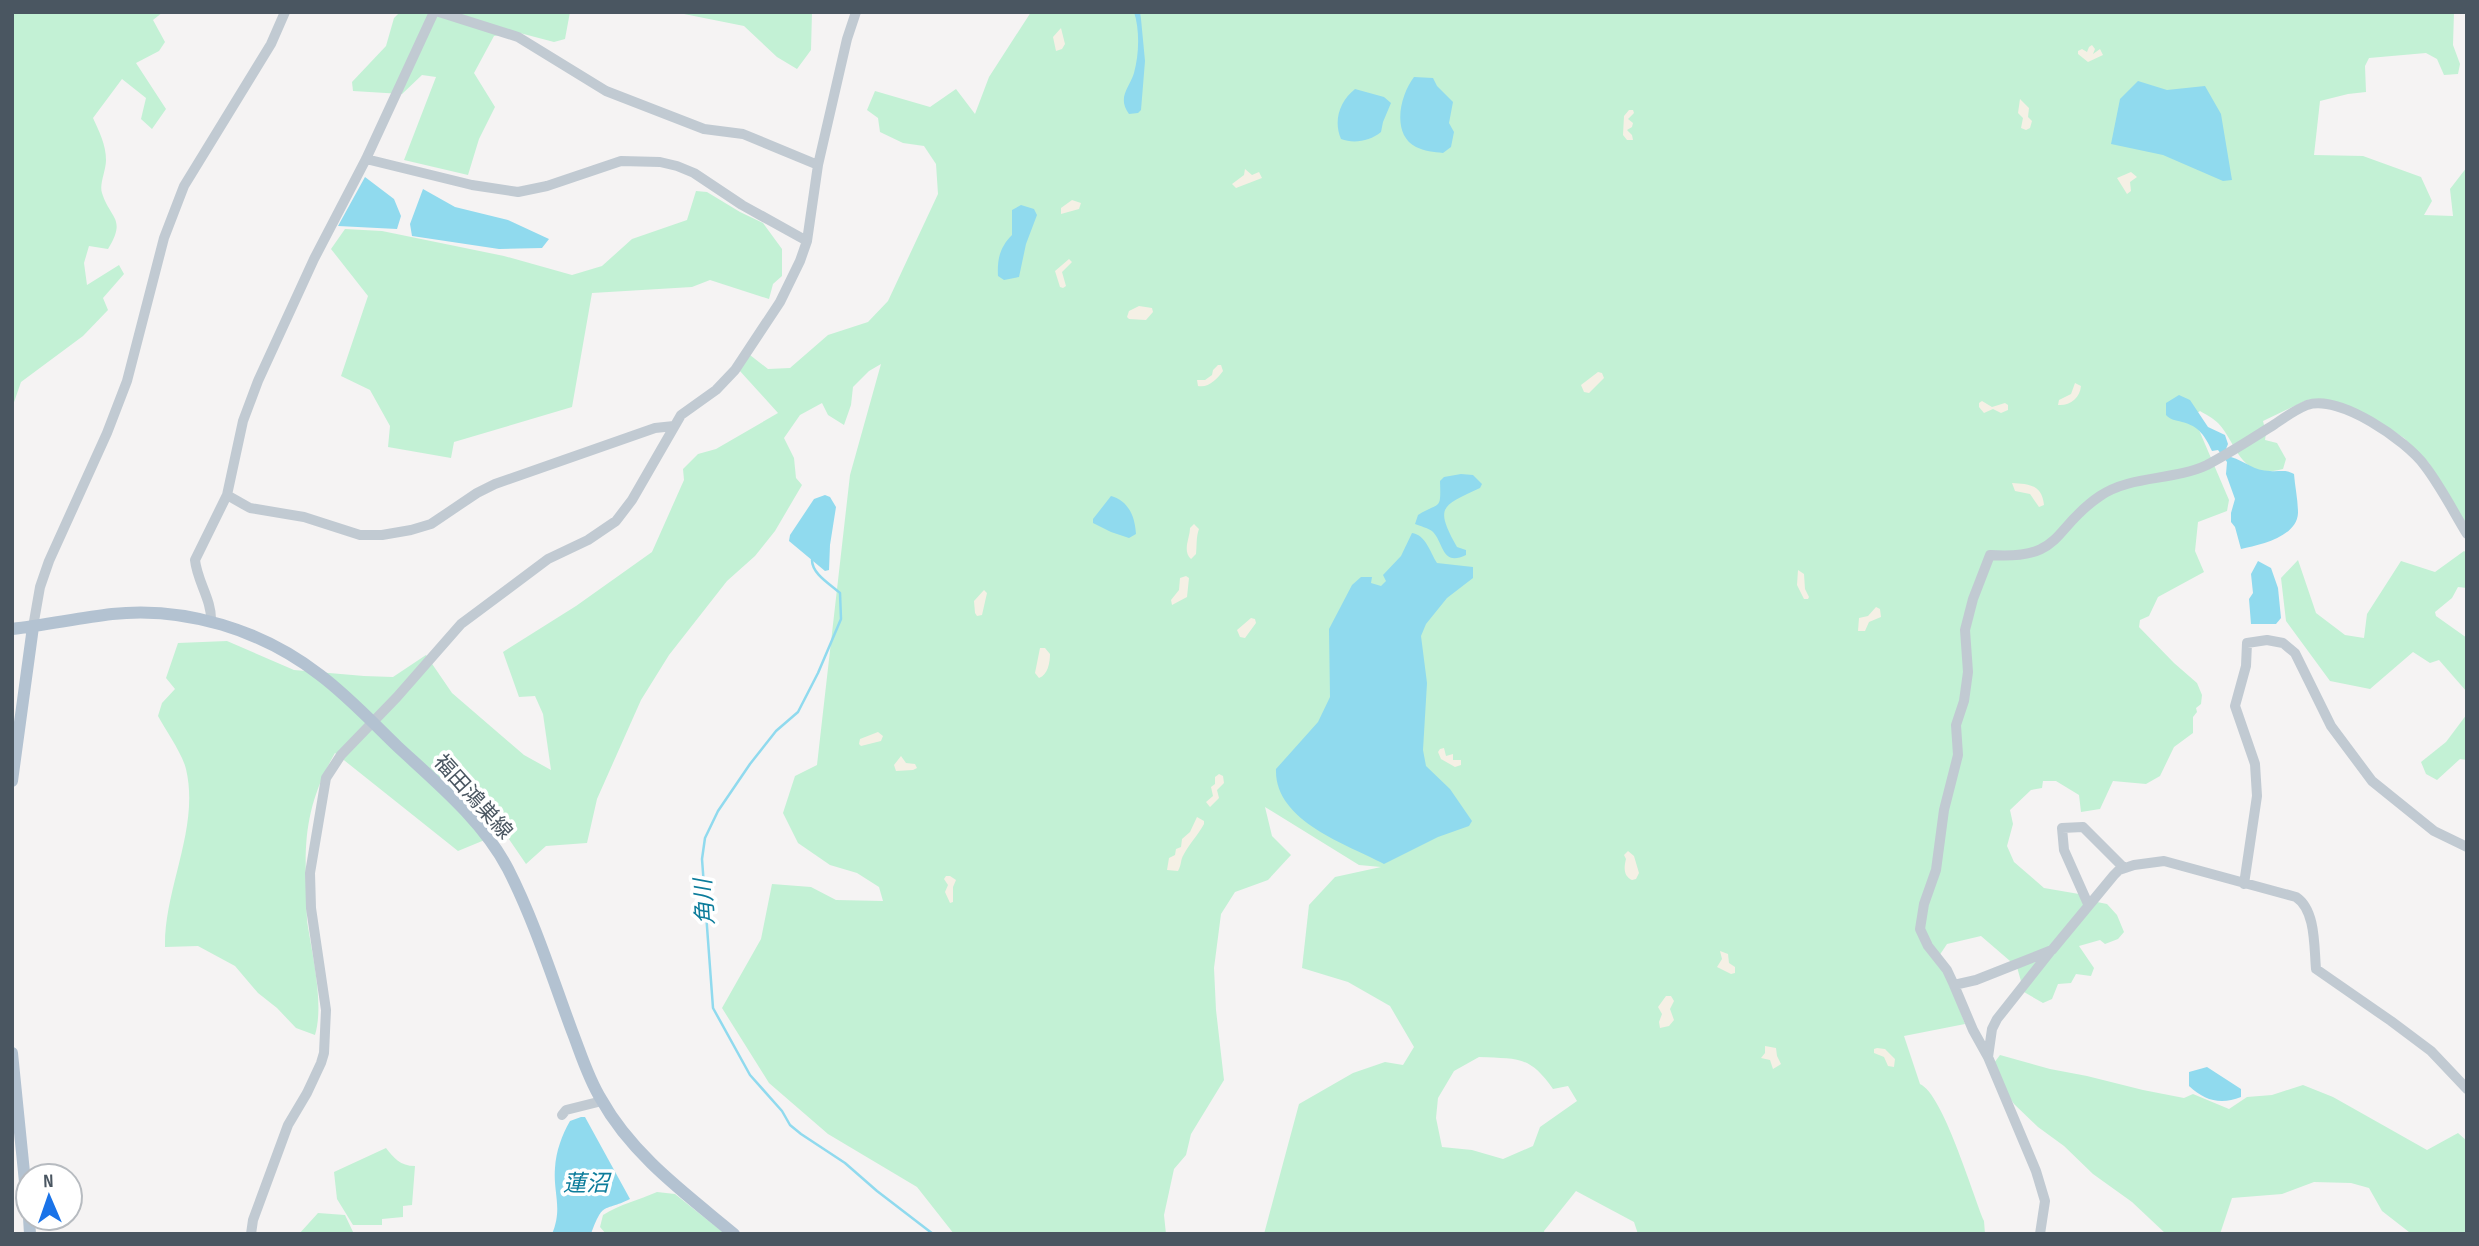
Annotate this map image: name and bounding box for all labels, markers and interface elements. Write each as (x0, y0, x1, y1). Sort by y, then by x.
street label: 福田鴻巣線 (429, 750, 517, 844)
water label: 角川 (689, 875, 721, 926)
north arrow (14, 1162, 84, 1232)
text: N (43, 1170, 54, 1193)
water label: 蓮沼 (563, 1170, 612, 1198)

